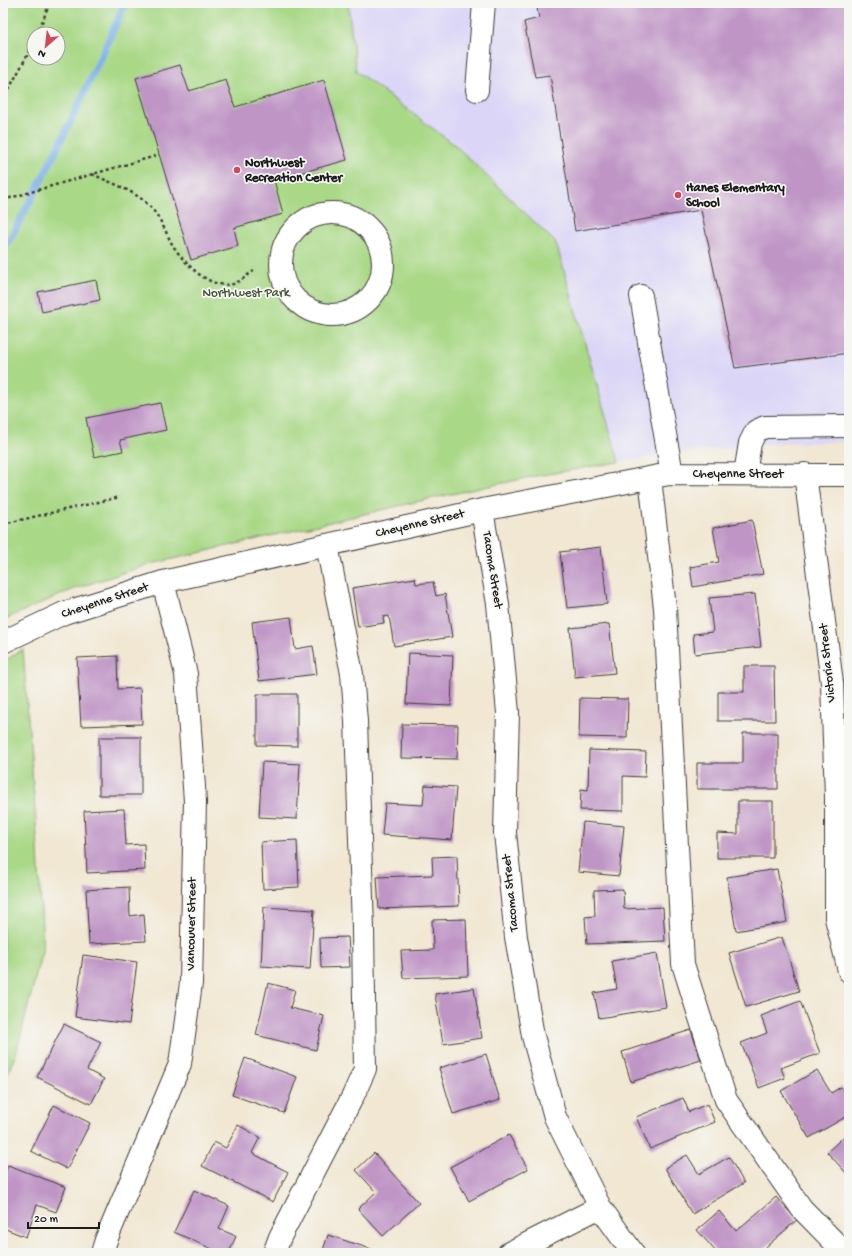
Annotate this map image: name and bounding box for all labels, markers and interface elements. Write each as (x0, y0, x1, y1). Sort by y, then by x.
north arrow (26, 26, 66, 66)
text: N (36, 46, 48, 60)
place label: Northwest Recreation Center (244, 156, 344, 186)
marker: Northwest Recreation Center (232, 165, 242, 175)
place label: Hanes Elementary School (686, 181, 785, 211)
marker: Hanes Elementary School (673, 190, 683, 200)
park label: Northwest Park (203, 286, 291, 301)
street label: Cheyenne Street (693, 467, 785, 482)
street label: Cheyenne Street (374, 506, 467, 542)
street label: Tacoma Street (478, 530, 506, 611)
street label: Cheyenne Street (60, 579, 152, 622)
street label: Victoria Street (816, 621, 840, 704)
street label: Tacoma Street (499, 852, 523, 933)
street label: Vancouver Street (184, 876, 200, 971)
scale bar (28, 1204, 99, 1230)
text: 20 m (34, 1213, 59, 1227)

